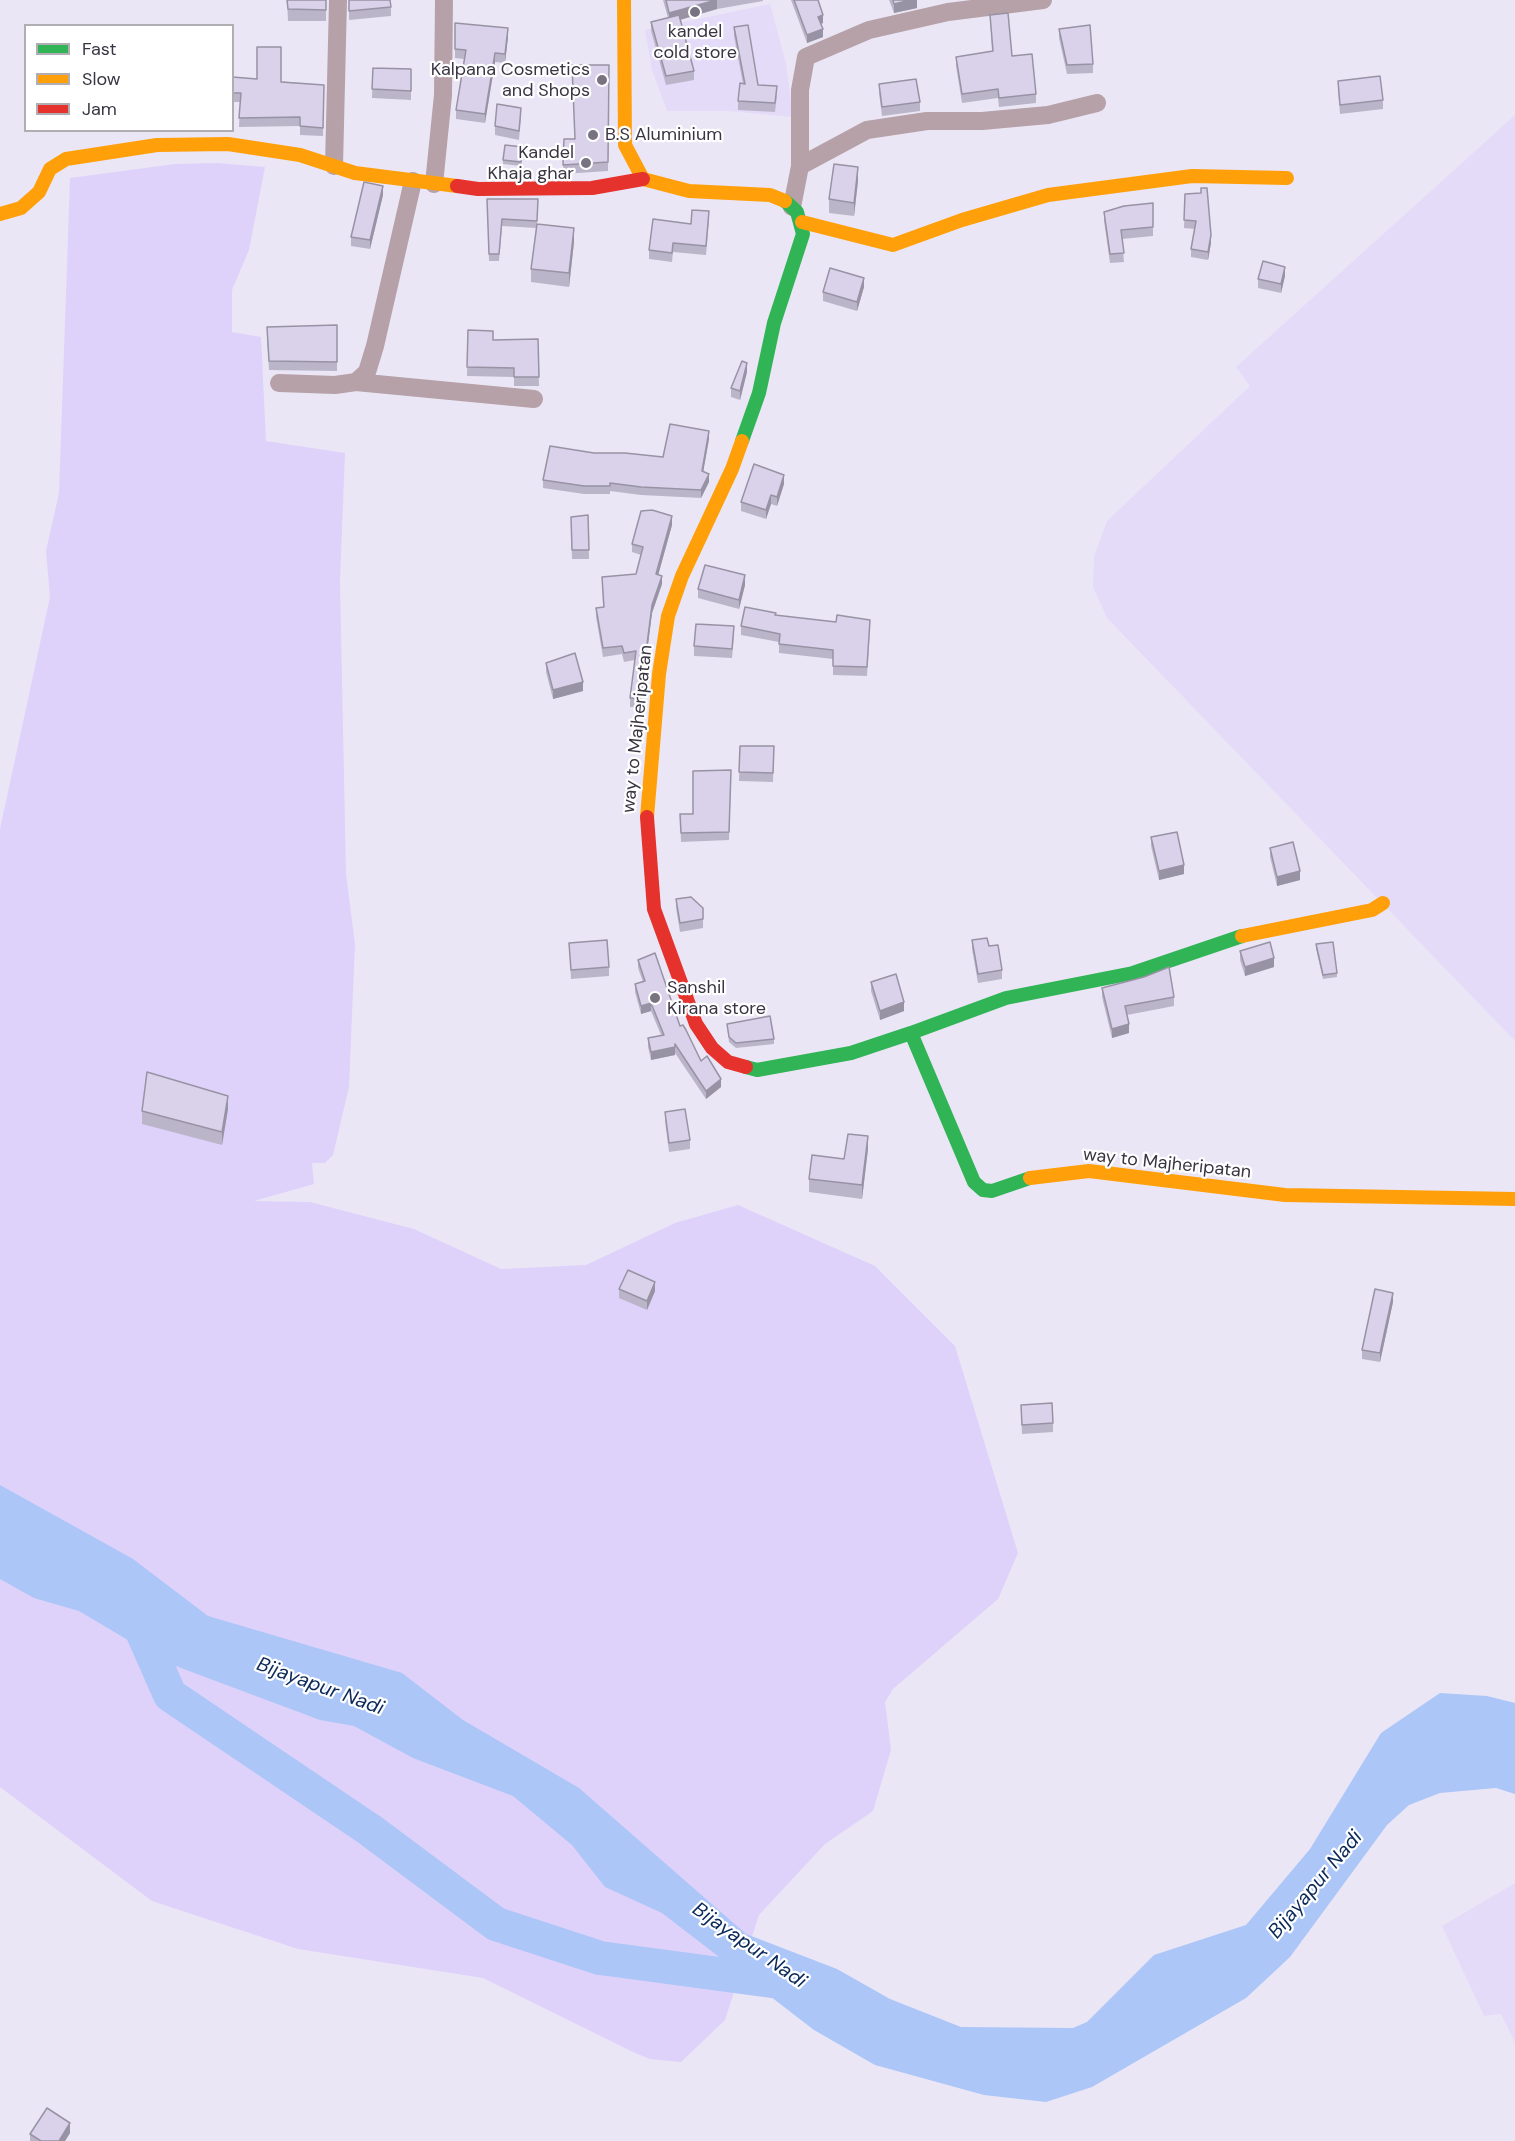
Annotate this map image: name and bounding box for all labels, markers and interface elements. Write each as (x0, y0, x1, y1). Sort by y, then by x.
marker: kandel cold store (688, 5, 702, 19)
place label: kandel cold store (653, 21, 737, 63)
legend (24, 24, 234, 132)
text: Fast (82, 37, 117, 61)
place label: Kalpana Cosmetics and Shops (431, 59, 590, 101)
text: Slow (82, 67, 121, 91)
marker: Kalpana Cosmetics and Shops (595, 73, 609, 87)
text: Jam (82, 97, 117, 121)
place label: B.S Aluminium (605, 124, 722, 146)
marker: B.S Aluminium (586, 128, 600, 142)
place label: Kandel Khaja ghar (488, 142, 574, 184)
marker: Kandel Khaja ghar (579, 156, 593, 170)
street label: way to Majheripatan (618, 644, 658, 814)
place label: Sanshil Kirana store (667, 977, 766, 1020)
marker: Sanshil Kirana store (648, 991, 662, 1005)
street label: way to Majheripatan (1082, 1144, 1252, 1184)
water label: Bijayapur Nadi (253, 1653, 387, 1721)
water label: Bijayapur Nadi (1264, 1826, 1368, 1944)
water label: Bijayapur Nadi (687, 1898, 811, 1994)

